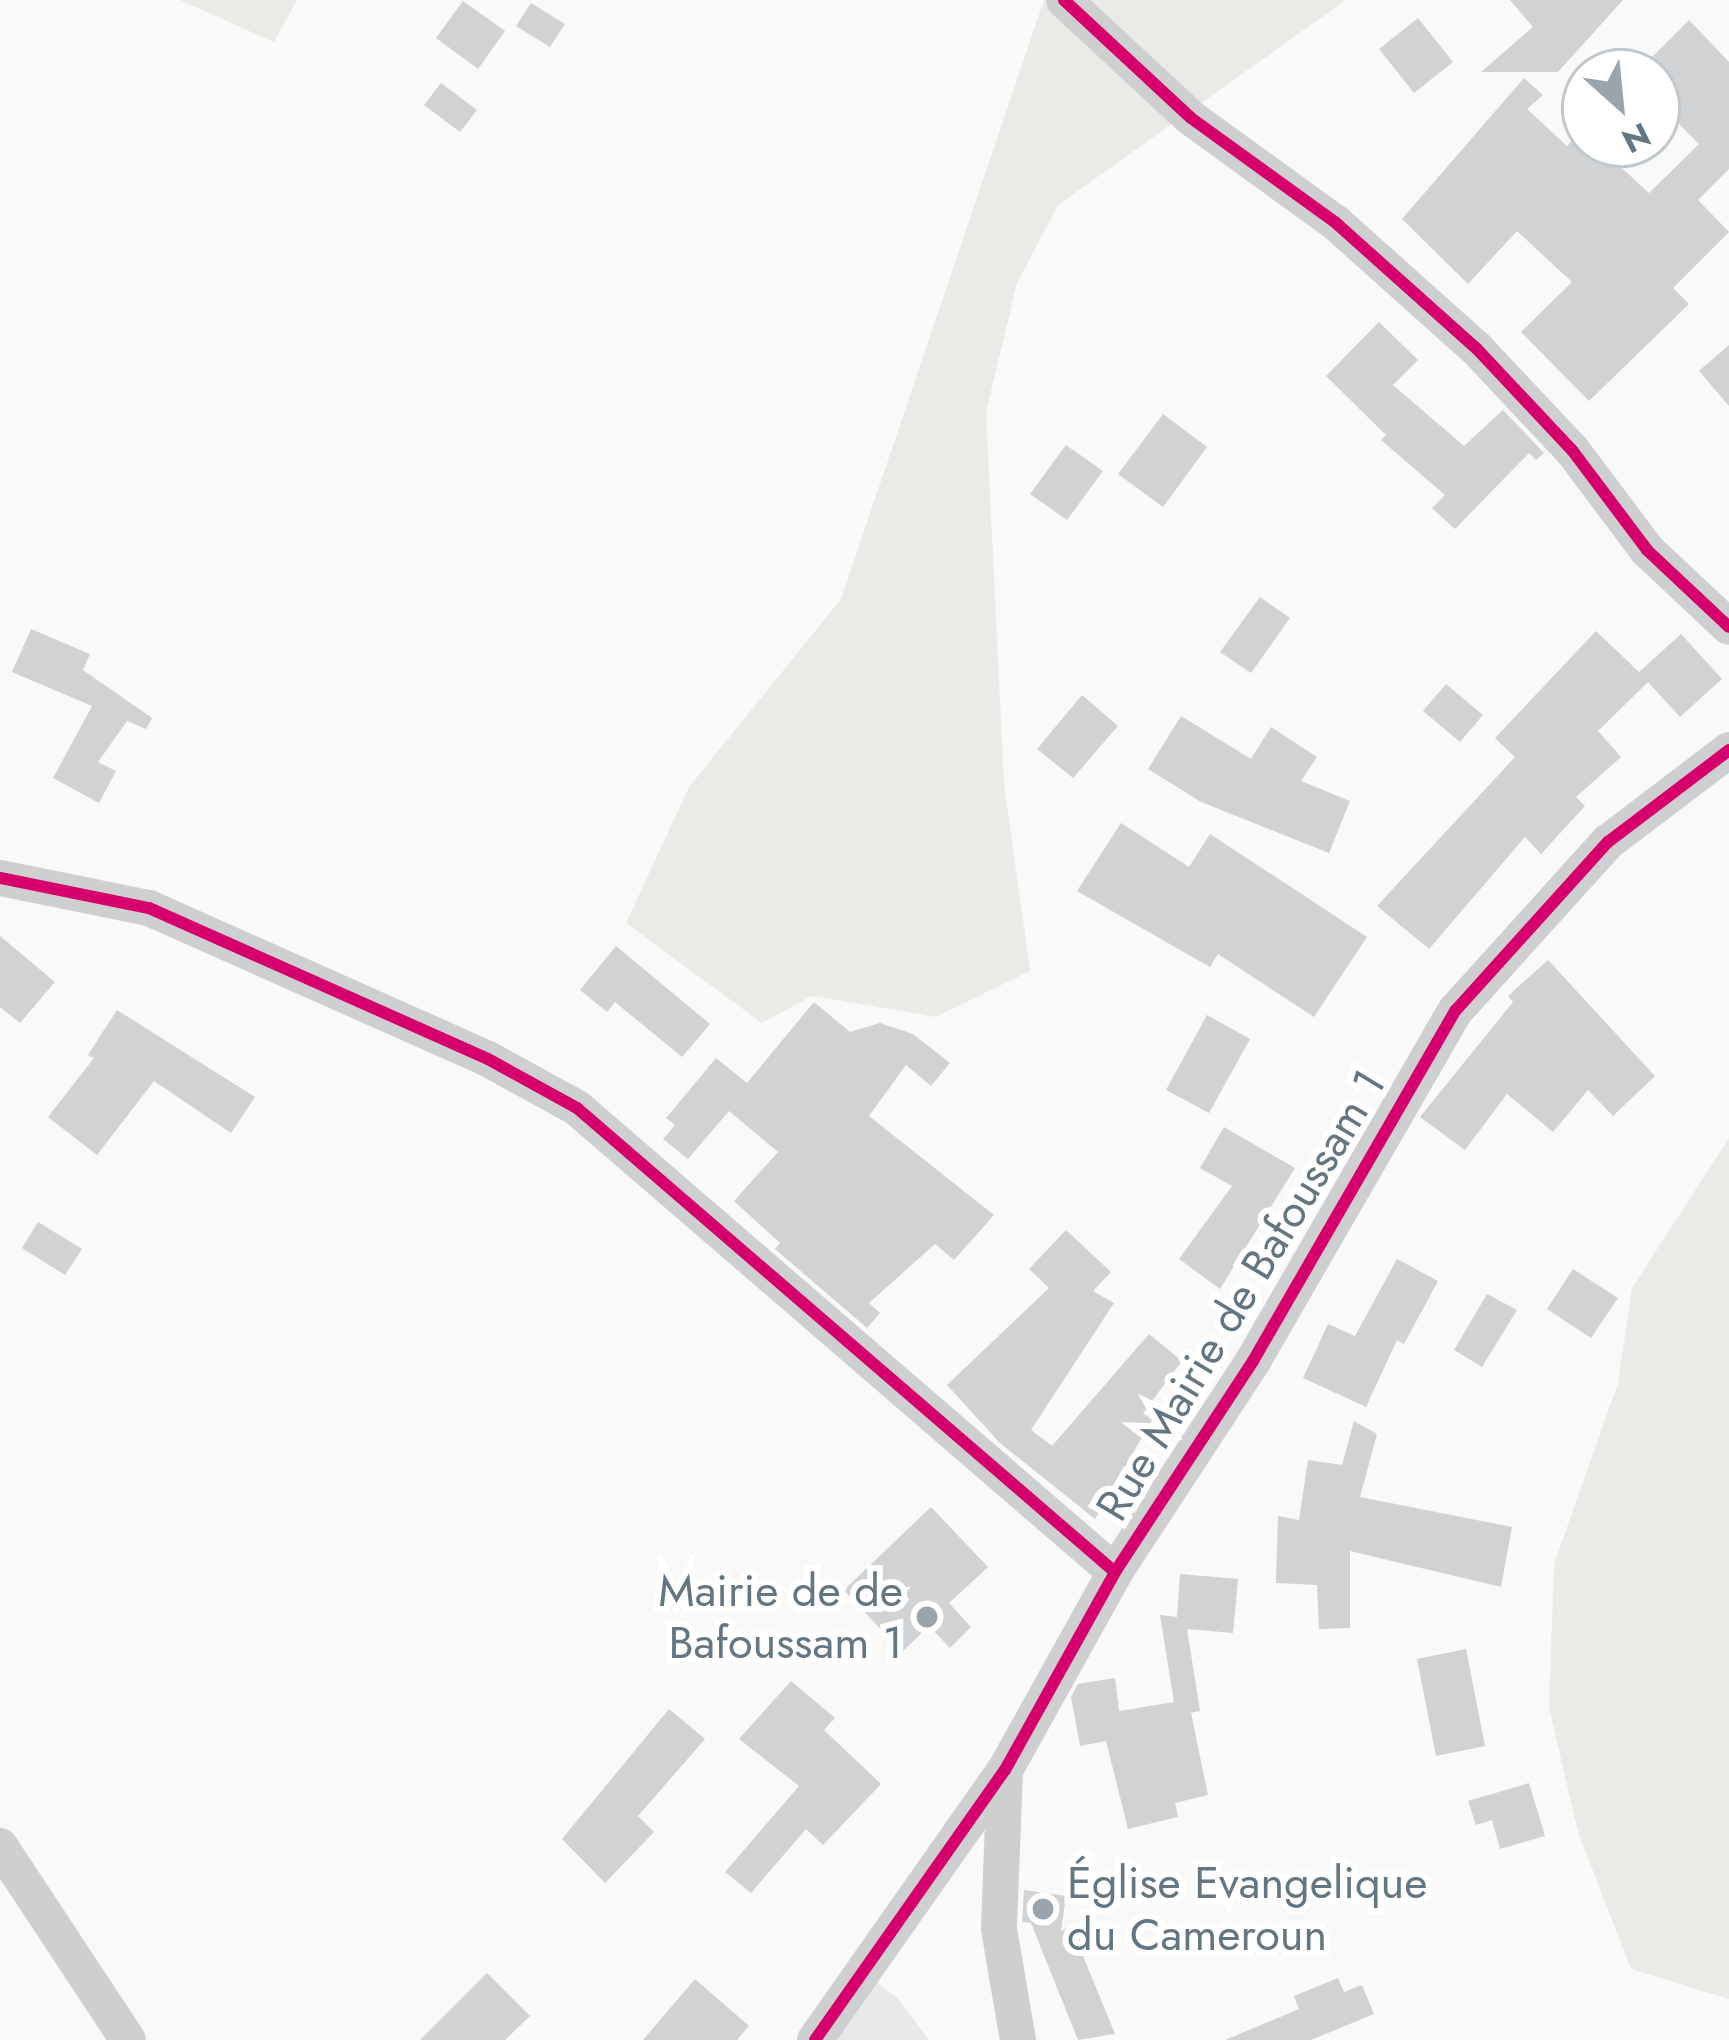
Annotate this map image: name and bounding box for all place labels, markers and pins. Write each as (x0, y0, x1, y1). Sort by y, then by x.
place label: Mairie de de Bafoussam 1 (658, 1564, 903, 1670)
marker: Mairie de de Bafoussam 1 (914, 1604, 940, 1630)
place label: Église Evangelique du Cameroun (1067, 1856, 1427, 1962)
marker: Église Evangelique du Cameroun (1030, 1896, 1056, 1922)

